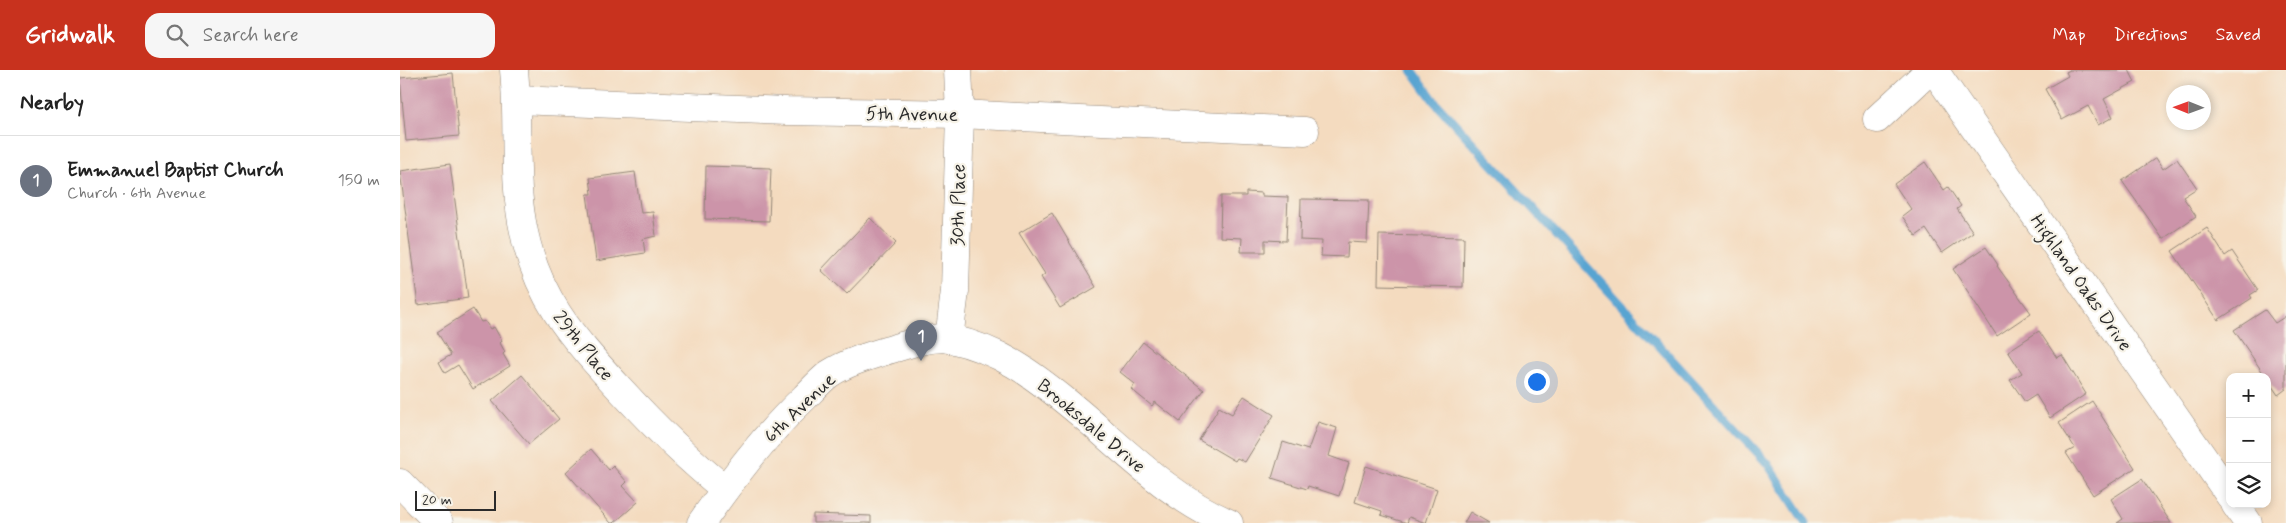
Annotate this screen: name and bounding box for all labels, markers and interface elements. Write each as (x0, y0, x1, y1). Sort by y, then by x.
search box (145, 13, 495, 58)
text: Gridwalk (25, 20, 115, 51)
icon: search (163, 21, 191, 49)
text: Search here (203, 23, 298, 48)
text: Map (2053, 23, 2086, 47)
text: Directions (2114, 23, 2188, 47)
text: Saved (2216, 23, 2261, 47)
north arrow (2166, 85, 2211, 130)
text: Nearby (20, 89, 84, 117)
street label: 5th Avenue (866, 101, 958, 128)
text: Emmanuel Baptist Church (67, 158, 284, 183)
street label: 30th Place (945, 164, 972, 246)
text: 1 (32, 170, 40, 191)
text: 150 m (338, 170, 380, 191)
text: Church · 6th Avenue (67, 183, 206, 204)
street label: Highland Oaks Drive (2022, 209, 2137, 358)
street label: 29th Place (547, 306, 619, 386)
pin: 1 (905, 320, 937, 361)
street label: 6th Avenue (759, 368, 841, 448)
your location (1524, 369, 1550, 395)
street label: Brooksdale Drive (1032, 373, 1150, 479)
map controls (2226, 373, 2271, 508)
button: + (2226, 373, 2271, 418)
button: − (2226, 418, 2271, 463)
button: layers (2226, 463, 2271, 508)
scale bar (415, 488, 496, 511)
text: 20 m (422, 491, 452, 509)

